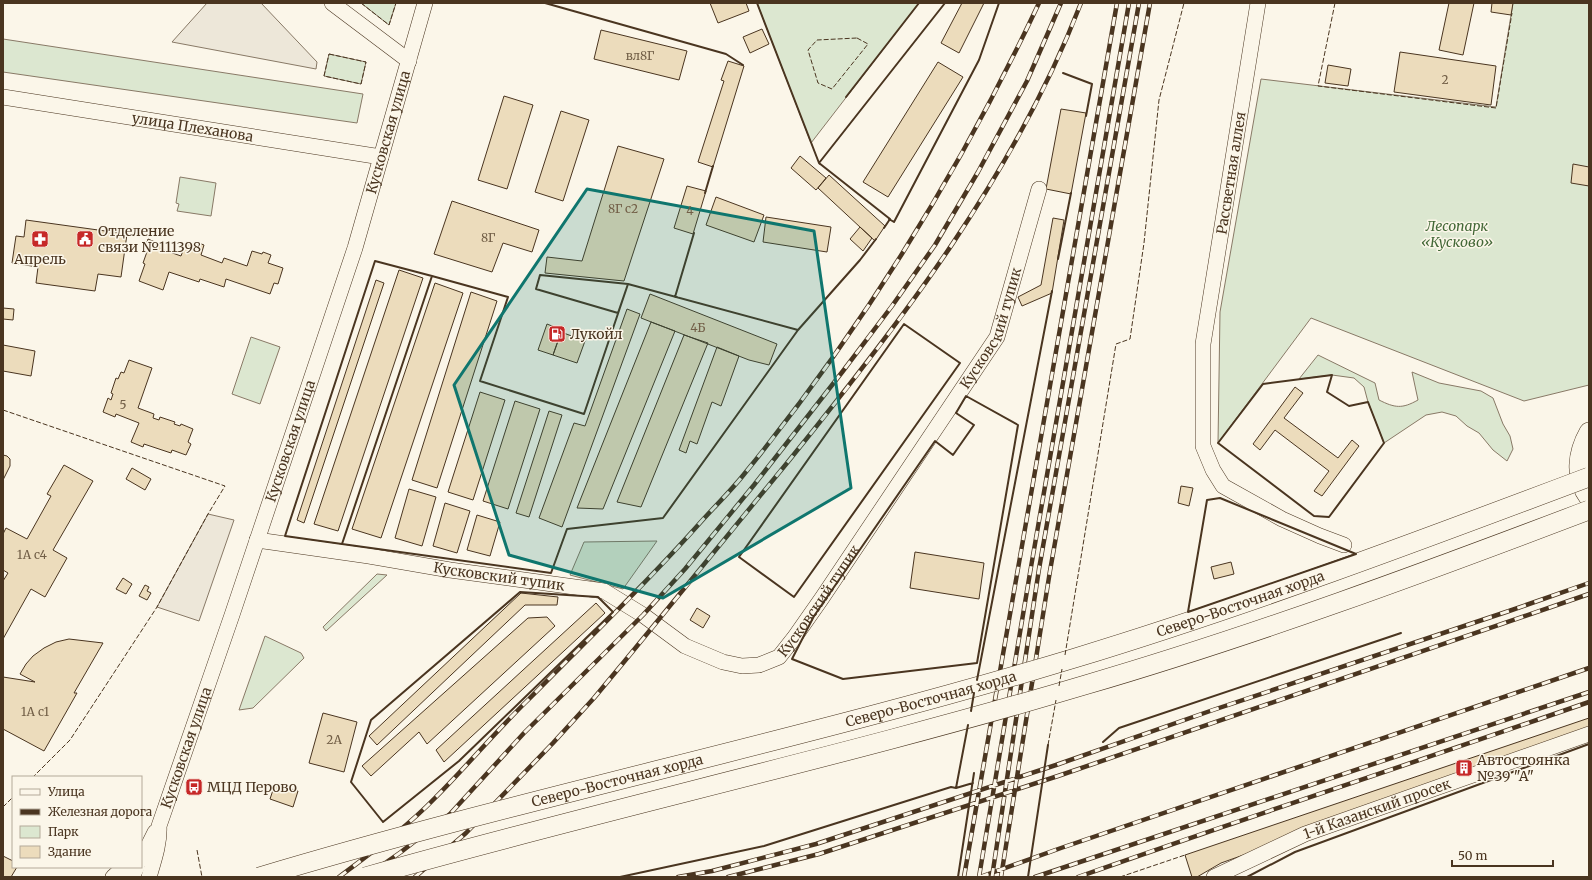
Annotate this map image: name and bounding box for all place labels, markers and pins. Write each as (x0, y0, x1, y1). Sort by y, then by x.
place label: Отделение связи №111398 (98, 222, 201, 256)
pharmacy icon: Апрель (30, 229, 50, 249)
public building icon: Отделение связи №111398 (75, 229, 95, 249)
place label: Апрель (13, 250, 66, 268)
fuel station icon: Лукойл (547, 324, 567, 344)
place label: Лукойл (570, 325, 623, 343)
place label: Автостоянка №39 "А" (1476, 751, 1571, 785)
building icon: Автостоянка №39 "А" (1454, 758, 1474, 778)
bus stop icon: МЦД Перово (184, 777, 204, 797)
place label: МЦД Перово (207, 778, 297, 796)

